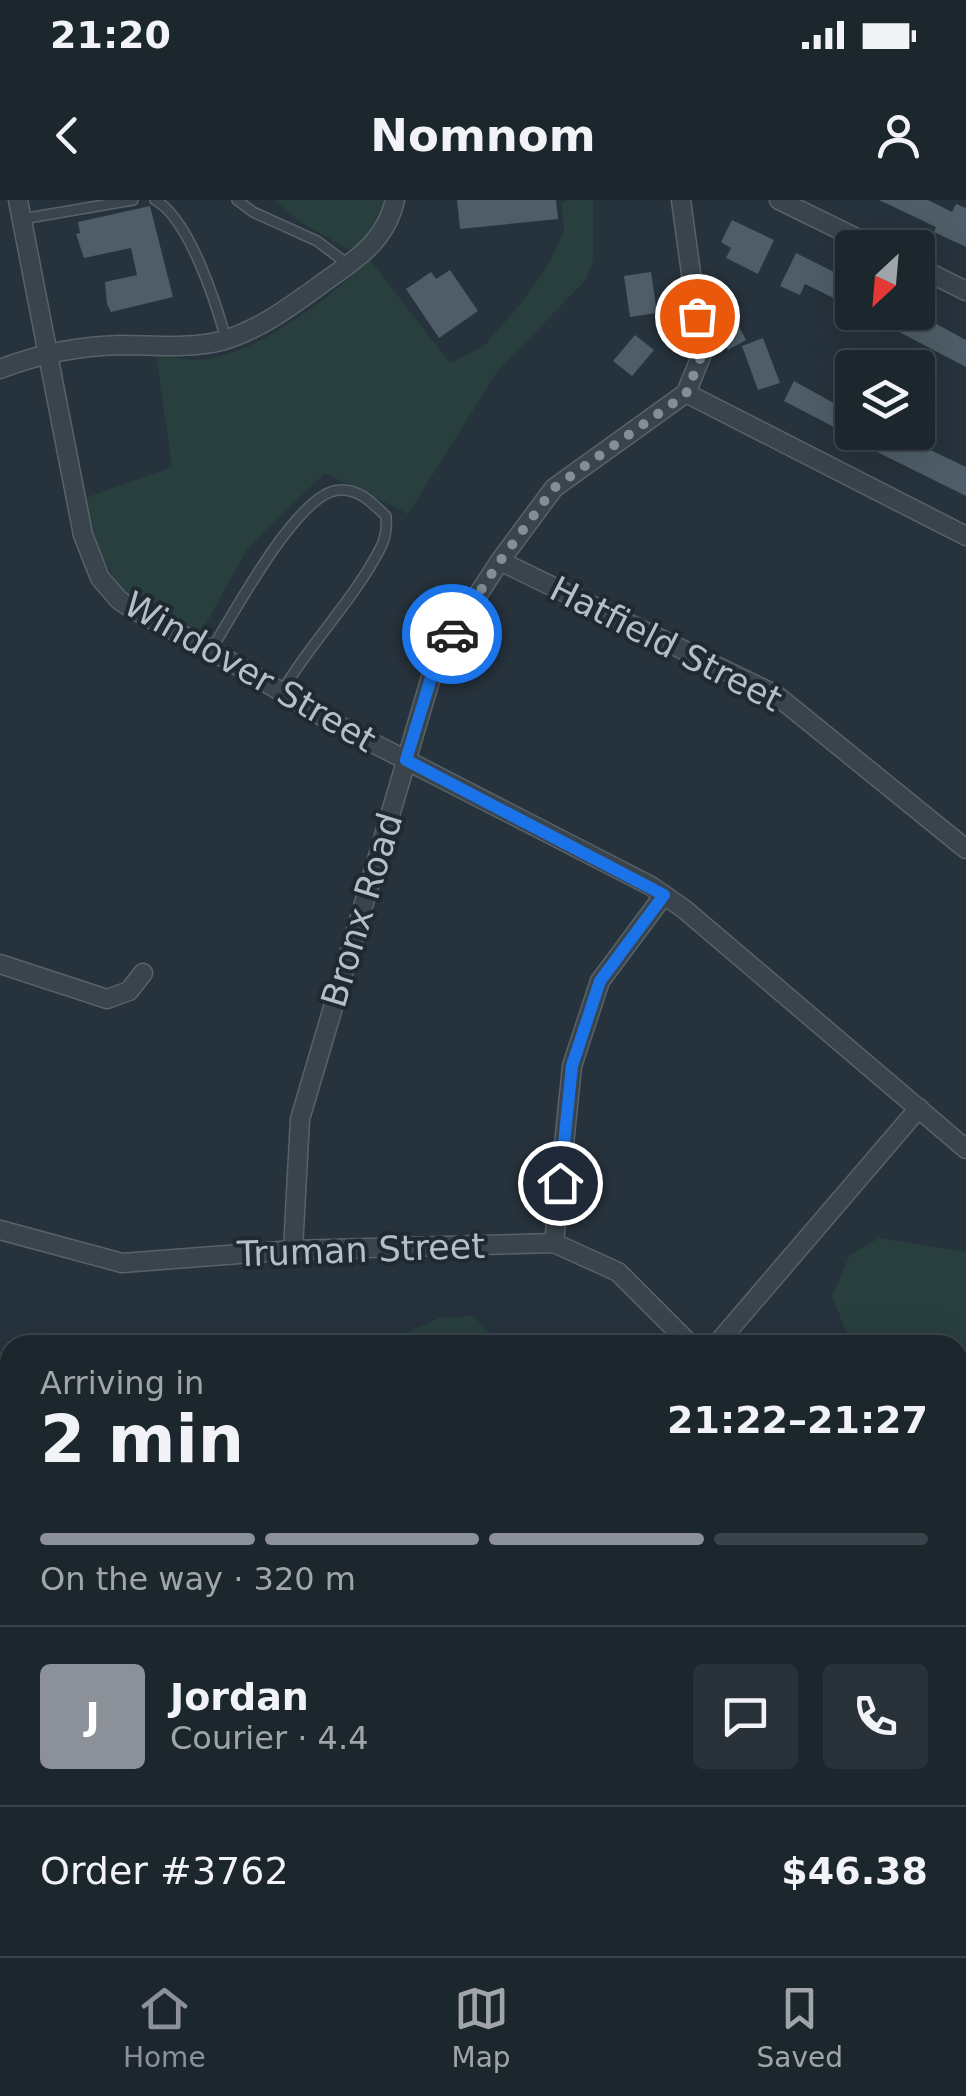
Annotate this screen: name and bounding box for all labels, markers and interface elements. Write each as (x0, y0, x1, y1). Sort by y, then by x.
text: 21:20 (50, 13, 171, 57)
icon: back (40, 108, 95, 163)
icon: person (871, 108, 926, 163)
text: Nomnom (370, 109, 596, 162)
north arrow (835, 230, 935, 330)
map controls (835, 230, 935, 450)
pin (655, 274, 740, 359)
icon: bag (670, 289, 725, 344)
button: layers (835, 350, 935, 450)
street label: Hatfield Street (544, 568, 788, 720)
street label: Windover Street (117, 584, 383, 760)
courier (402, 584, 502, 684)
icon: car (425, 607, 480, 662)
street label: Bronx Road (314, 808, 410, 1012)
pin (518, 1141, 603, 1226)
icon: home (533, 1156, 588, 1211)
street label: Truman Street (235, 1226, 486, 1274)
text: Arriving in (40, 1364, 204, 1402)
text: 21:22–21:27 (667, 1398, 928, 1442)
text: 2 min (40, 1402, 244, 1477)
text: On the way · 320 m (40, 1560, 356, 1598)
button: chat (693, 1664, 798, 1769)
button: phone (823, 1664, 928, 1769)
text: Jordan (170, 1675, 309, 1719)
text: J (85, 1694, 100, 1738)
text: Courier · 4.4 (170, 1719, 369, 1757)
text: Order #3762 (40, 1849, 289, 1893)
text: $46.38 (781, 1849, 928, 1893)
tab: Home (123, 1981, 206, 2074)
tab: Map (452, 1981, 511, 2074)
tab: Saved (757, 1981, 843, 2074)

